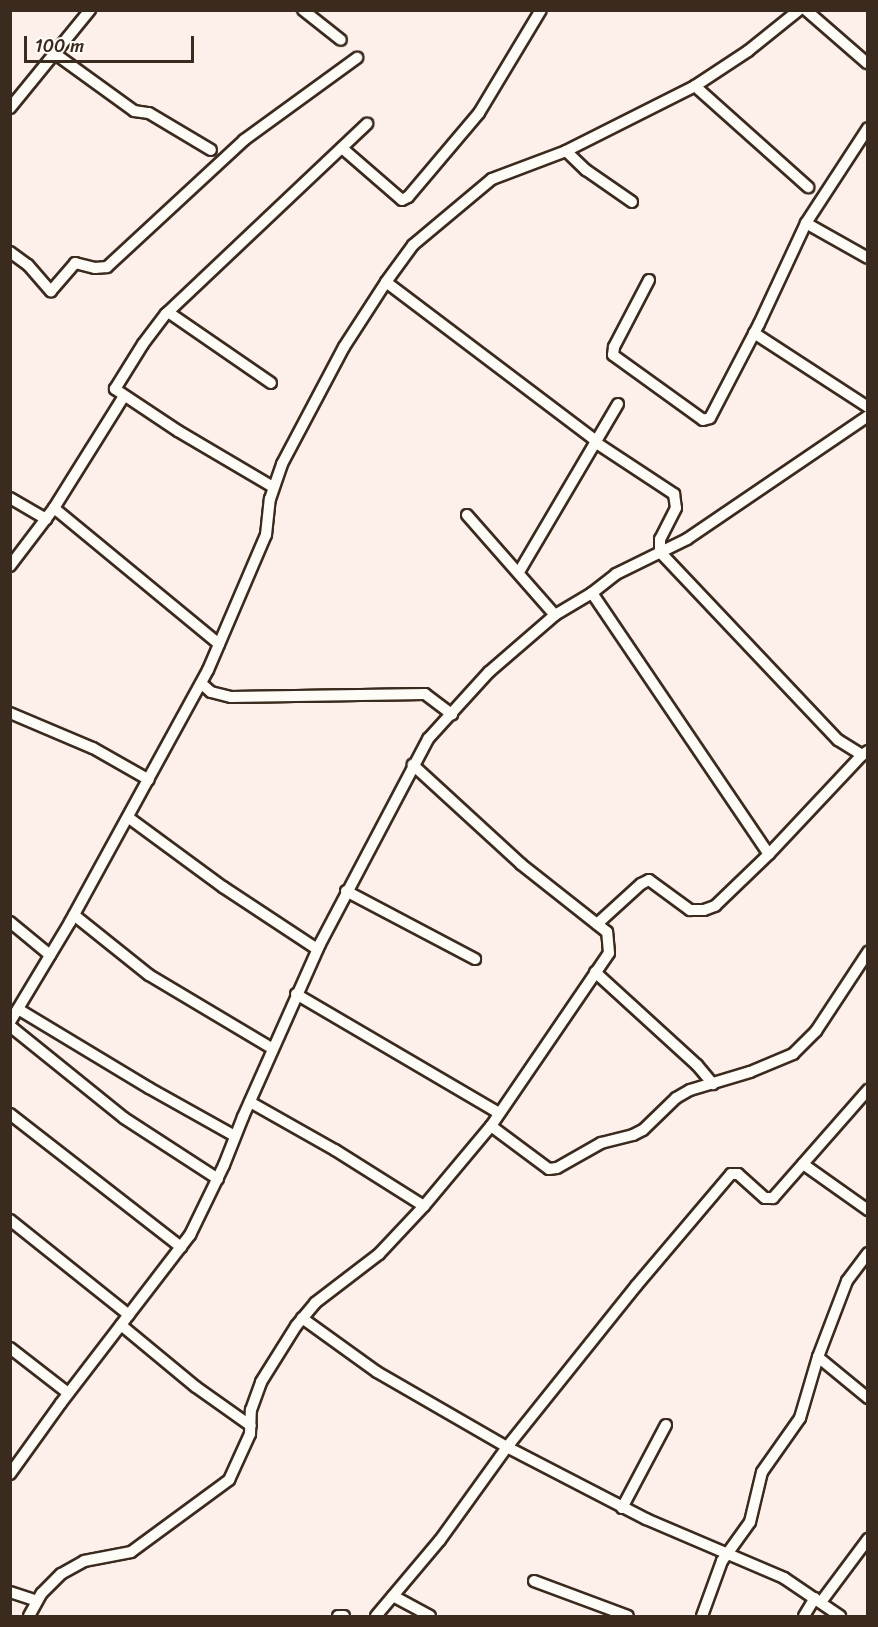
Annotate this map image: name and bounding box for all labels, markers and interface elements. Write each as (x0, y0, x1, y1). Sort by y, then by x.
scale bar (27, 24, 196, 62)
text: 100 m (35, 30, 84, 62)

